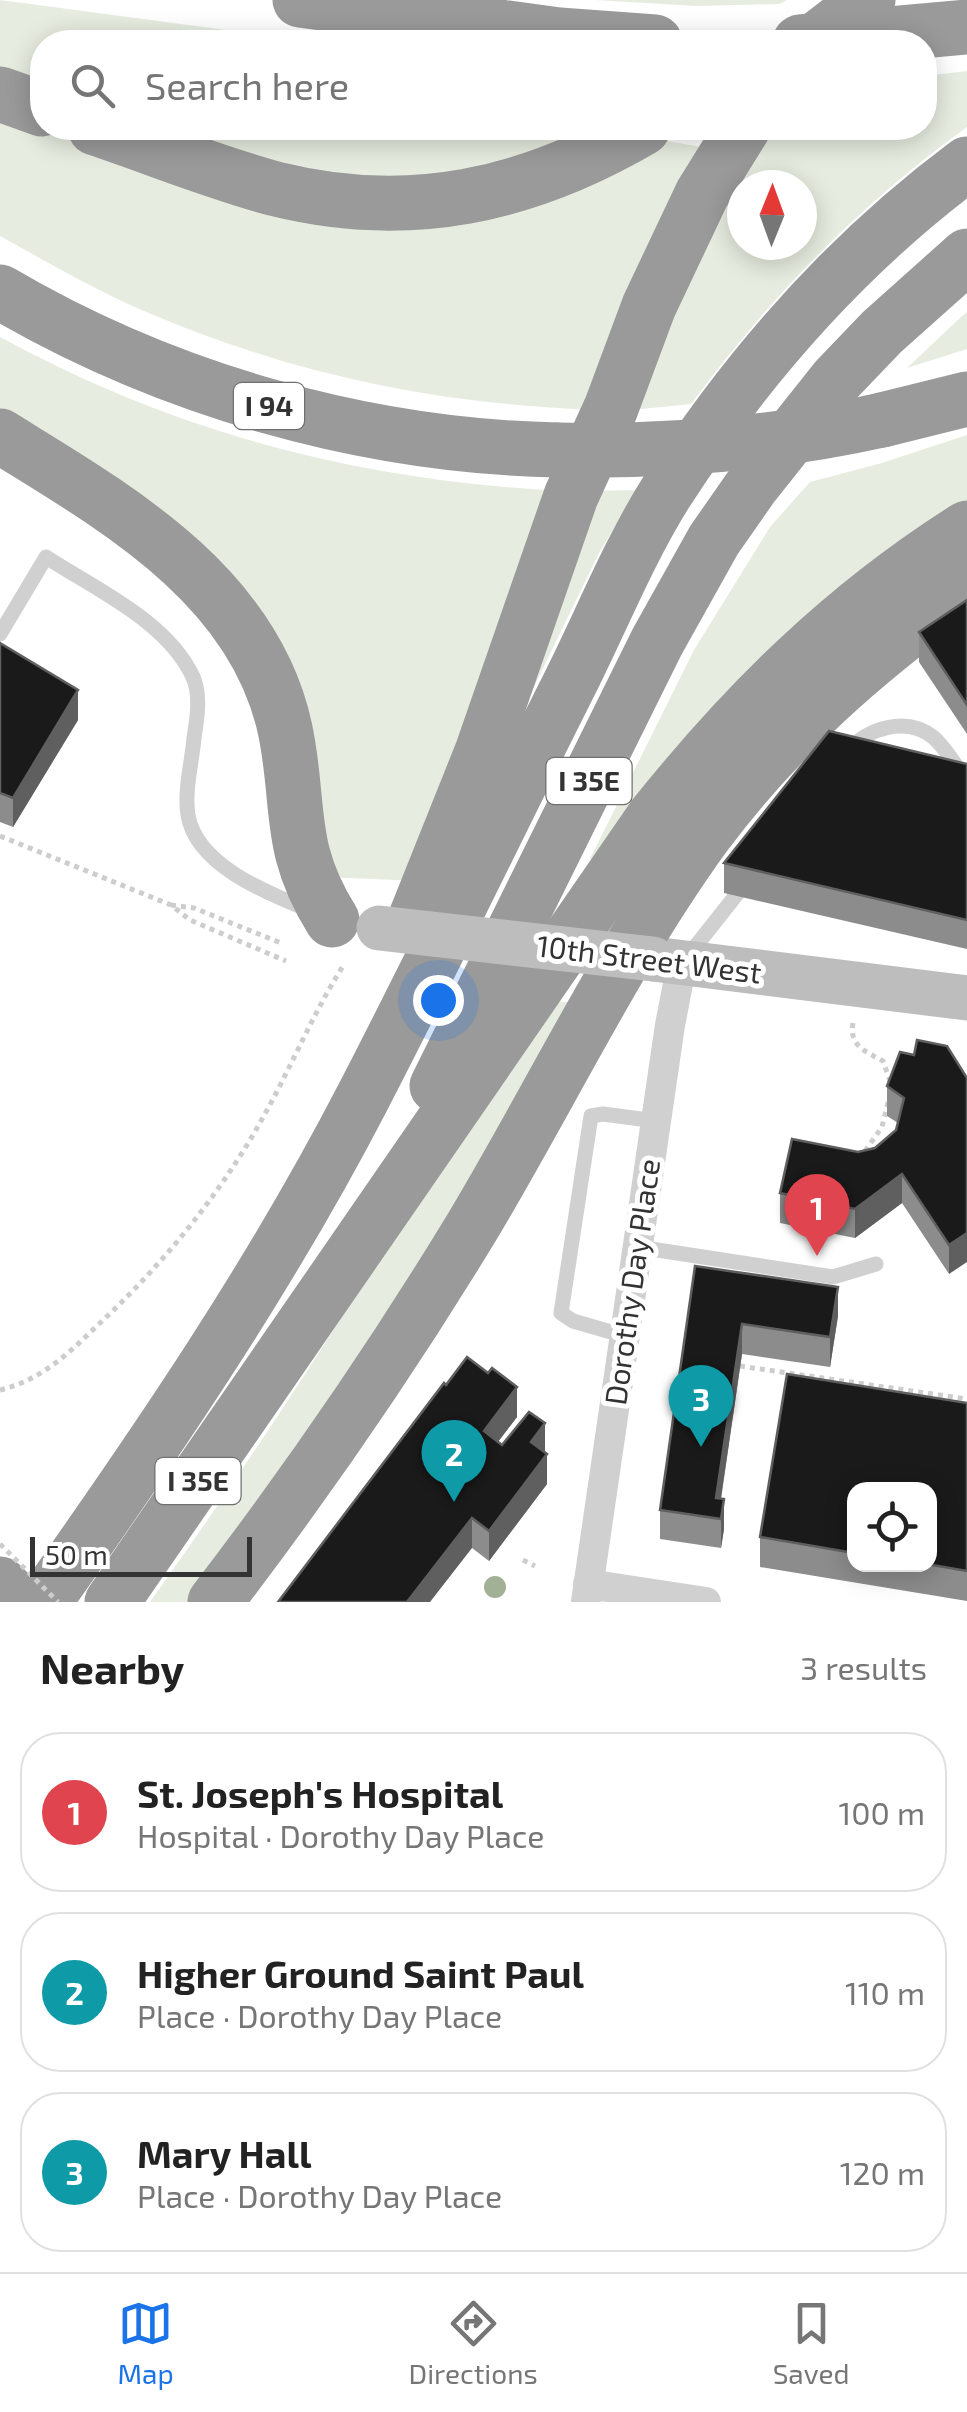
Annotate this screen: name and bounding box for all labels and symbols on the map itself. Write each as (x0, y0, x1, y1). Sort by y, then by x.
north arrow (727, 170, 817, 260)
road number: I 94 (234, 383, 304, 429)
road number: I 35E (546, 758, 632, 804)
street label: 10th Street West (535, 926, 764, 990)
your location (413, 975, 464, 1026)
street label: Dorothy Day Place (596, 1156, 666, 1407)
pin: 1 (784, 1174, 850, 1256)
pin: 3 (668, 1364, 734, 1447)
pin: 2 (422, 1420, 486, 1502)
road number: I 35E (156, 1458, 240, 1504)
scale bar (30, 1532, 252, 1576)

